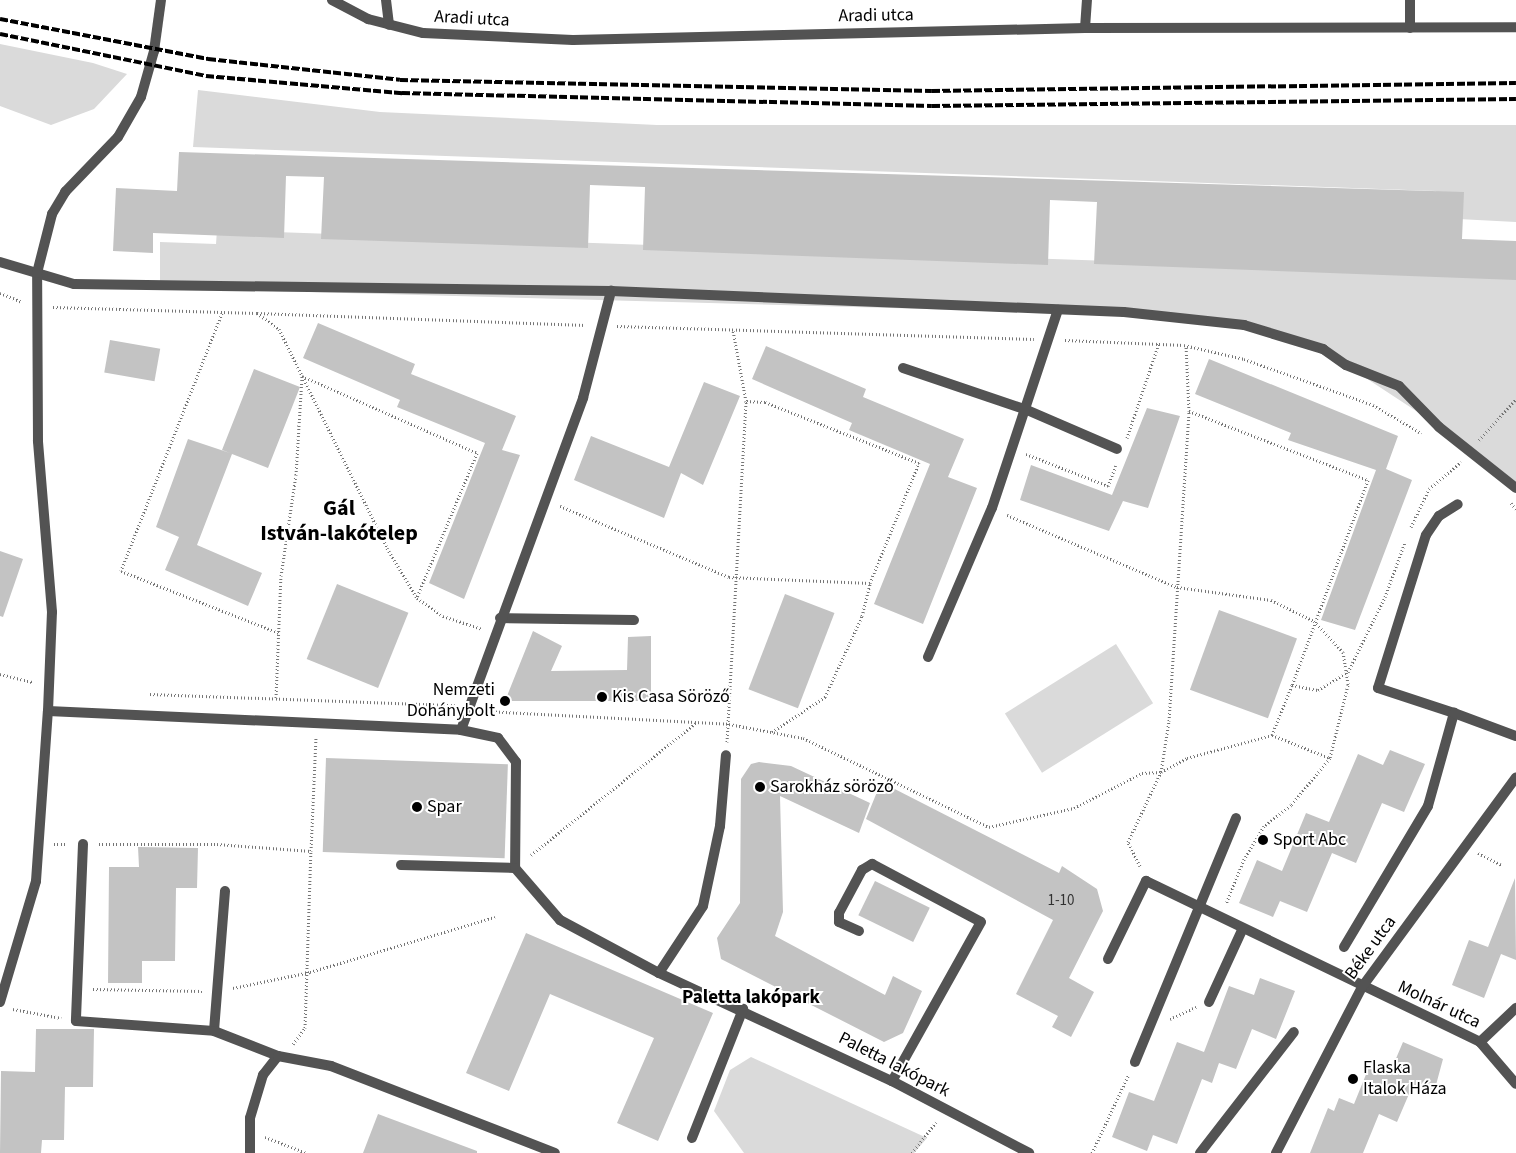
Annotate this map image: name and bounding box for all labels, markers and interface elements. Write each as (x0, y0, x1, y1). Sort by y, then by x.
street label: Aradi utca (838, 5, 914, 27)
street label: Aradi utca (434, 6, 510, 32)
district label: Gál István-lakótelep (260, 495, 418, 546)
place label: Nemzeti Dohánybolt (407, 680, 495, 722)
place label: Kis Casa Söröző (612, 686, 730, 708)
marker: Kis Casa Söröző (596, 691, 608, 703)
marker: Nemzeti Dohánybolt (499, 695, 511, 707)
place label: Sarokház söröző (770, 776, 894, 798)
marker: Sarokház söröző (754, 781, 766, 793)
place label: Spar (427, 796, 462, 818)
marker: Spar (411, 801, 423, 813)
place label: Sport Abc (1273, 829, 1346, 851)
marker: Sport Abc (1257, 834, 1269, 846)
house number: 1-10 (1047, 892, 1075, 910)
street label: Béke utca (1341, 912, 1401, 984)
street label: Molnár utca (1394, 976, 1484, 1034)
district label: Paletta lakópark (682, 987, 820, 1009)
street label: Paletta lakópark (835, 1028, 953, 1102)
place label: Flaska Italok Háza (1363, 1058, 1446, 1100)
marker: Flaska Italok Háza (1347, 1073, 1359, 1085)

